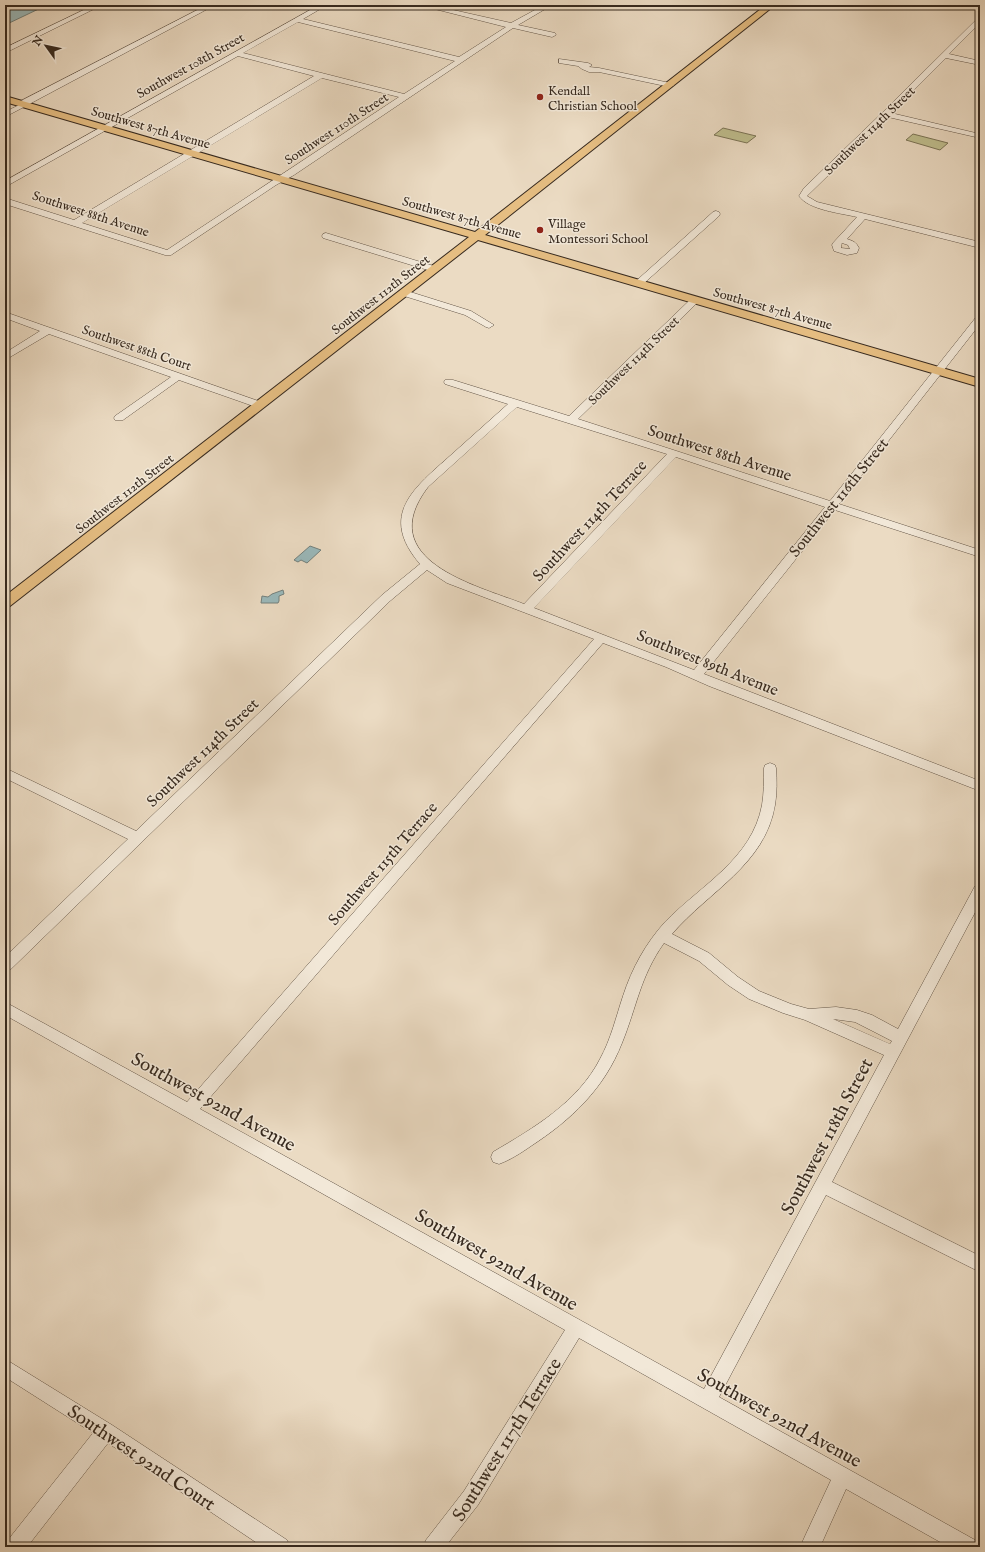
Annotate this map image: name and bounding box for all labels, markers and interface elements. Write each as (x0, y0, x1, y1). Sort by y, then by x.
north arrow (26, 26, 66, 66)
street label: Southwest 108th Street (134, 29, 248, 103)
text: N (29, 33, 47, 50)
place label: Kendall Christian School (548, 83, 637, 115)
street label: Southwest 114th Street (821, 83, 920, 179)
street label: Southwest 110th Street (282, 89, 392, 169)
marker: Kendall Christian School (535, 92, 545, 102)
street label: Southwest 87th Avenue (89, 103, 212, 154)
street label: Southwest 88th Avenue (30, 187, 151, 241)
street label: Southwest 87th Avenue (400, 193, 523, 244)
place label: Village Montessori School (547, 216, 649, 248)
marker: Village Montessori School (535, 225, 545, 235)
street label: Southwest 112th Street (328, 251, 434, 339)
street label: Southwest 87th Avenue (711, 284, 834, 335)
street label: Southwest 114th Street (585, 313, 684, 409)
street label: Southwest 88th Court (80, 322, 194, 375)
street label: Southwest 88th Avenue (645, 421, 794, 487)
street label: Southwest 116th Street (785, 434, 894, 562)
street label: Southwest 112th Street (72, 450, 178, 538)
street label: Southwest 114th Terrace (529, 456, 652, 586)
street label: Southwest 89th Avenue (634, 626, 781, 701)
street label: Southwest 114th Street (143, 694, 264, 812)
street label: Southwest 115th Terrace (324, 799, 443, 930)
street label: Southwest 92nd Avenue (127, 1048, 300, 1158)
street label: Southwest 118th Street (776, 1054, 879, 1219)
street label: Southwest 92nd Avenue (410, 1204, 582, 1317)
street label: Southwest 117th Terrace (448, 1354, 568, 1526)
street label: Southwest 92nd Avenue (693, 1364, 866, 1474)
street label: Southwest 92nd Court (62, 1400, 220, 1517)

